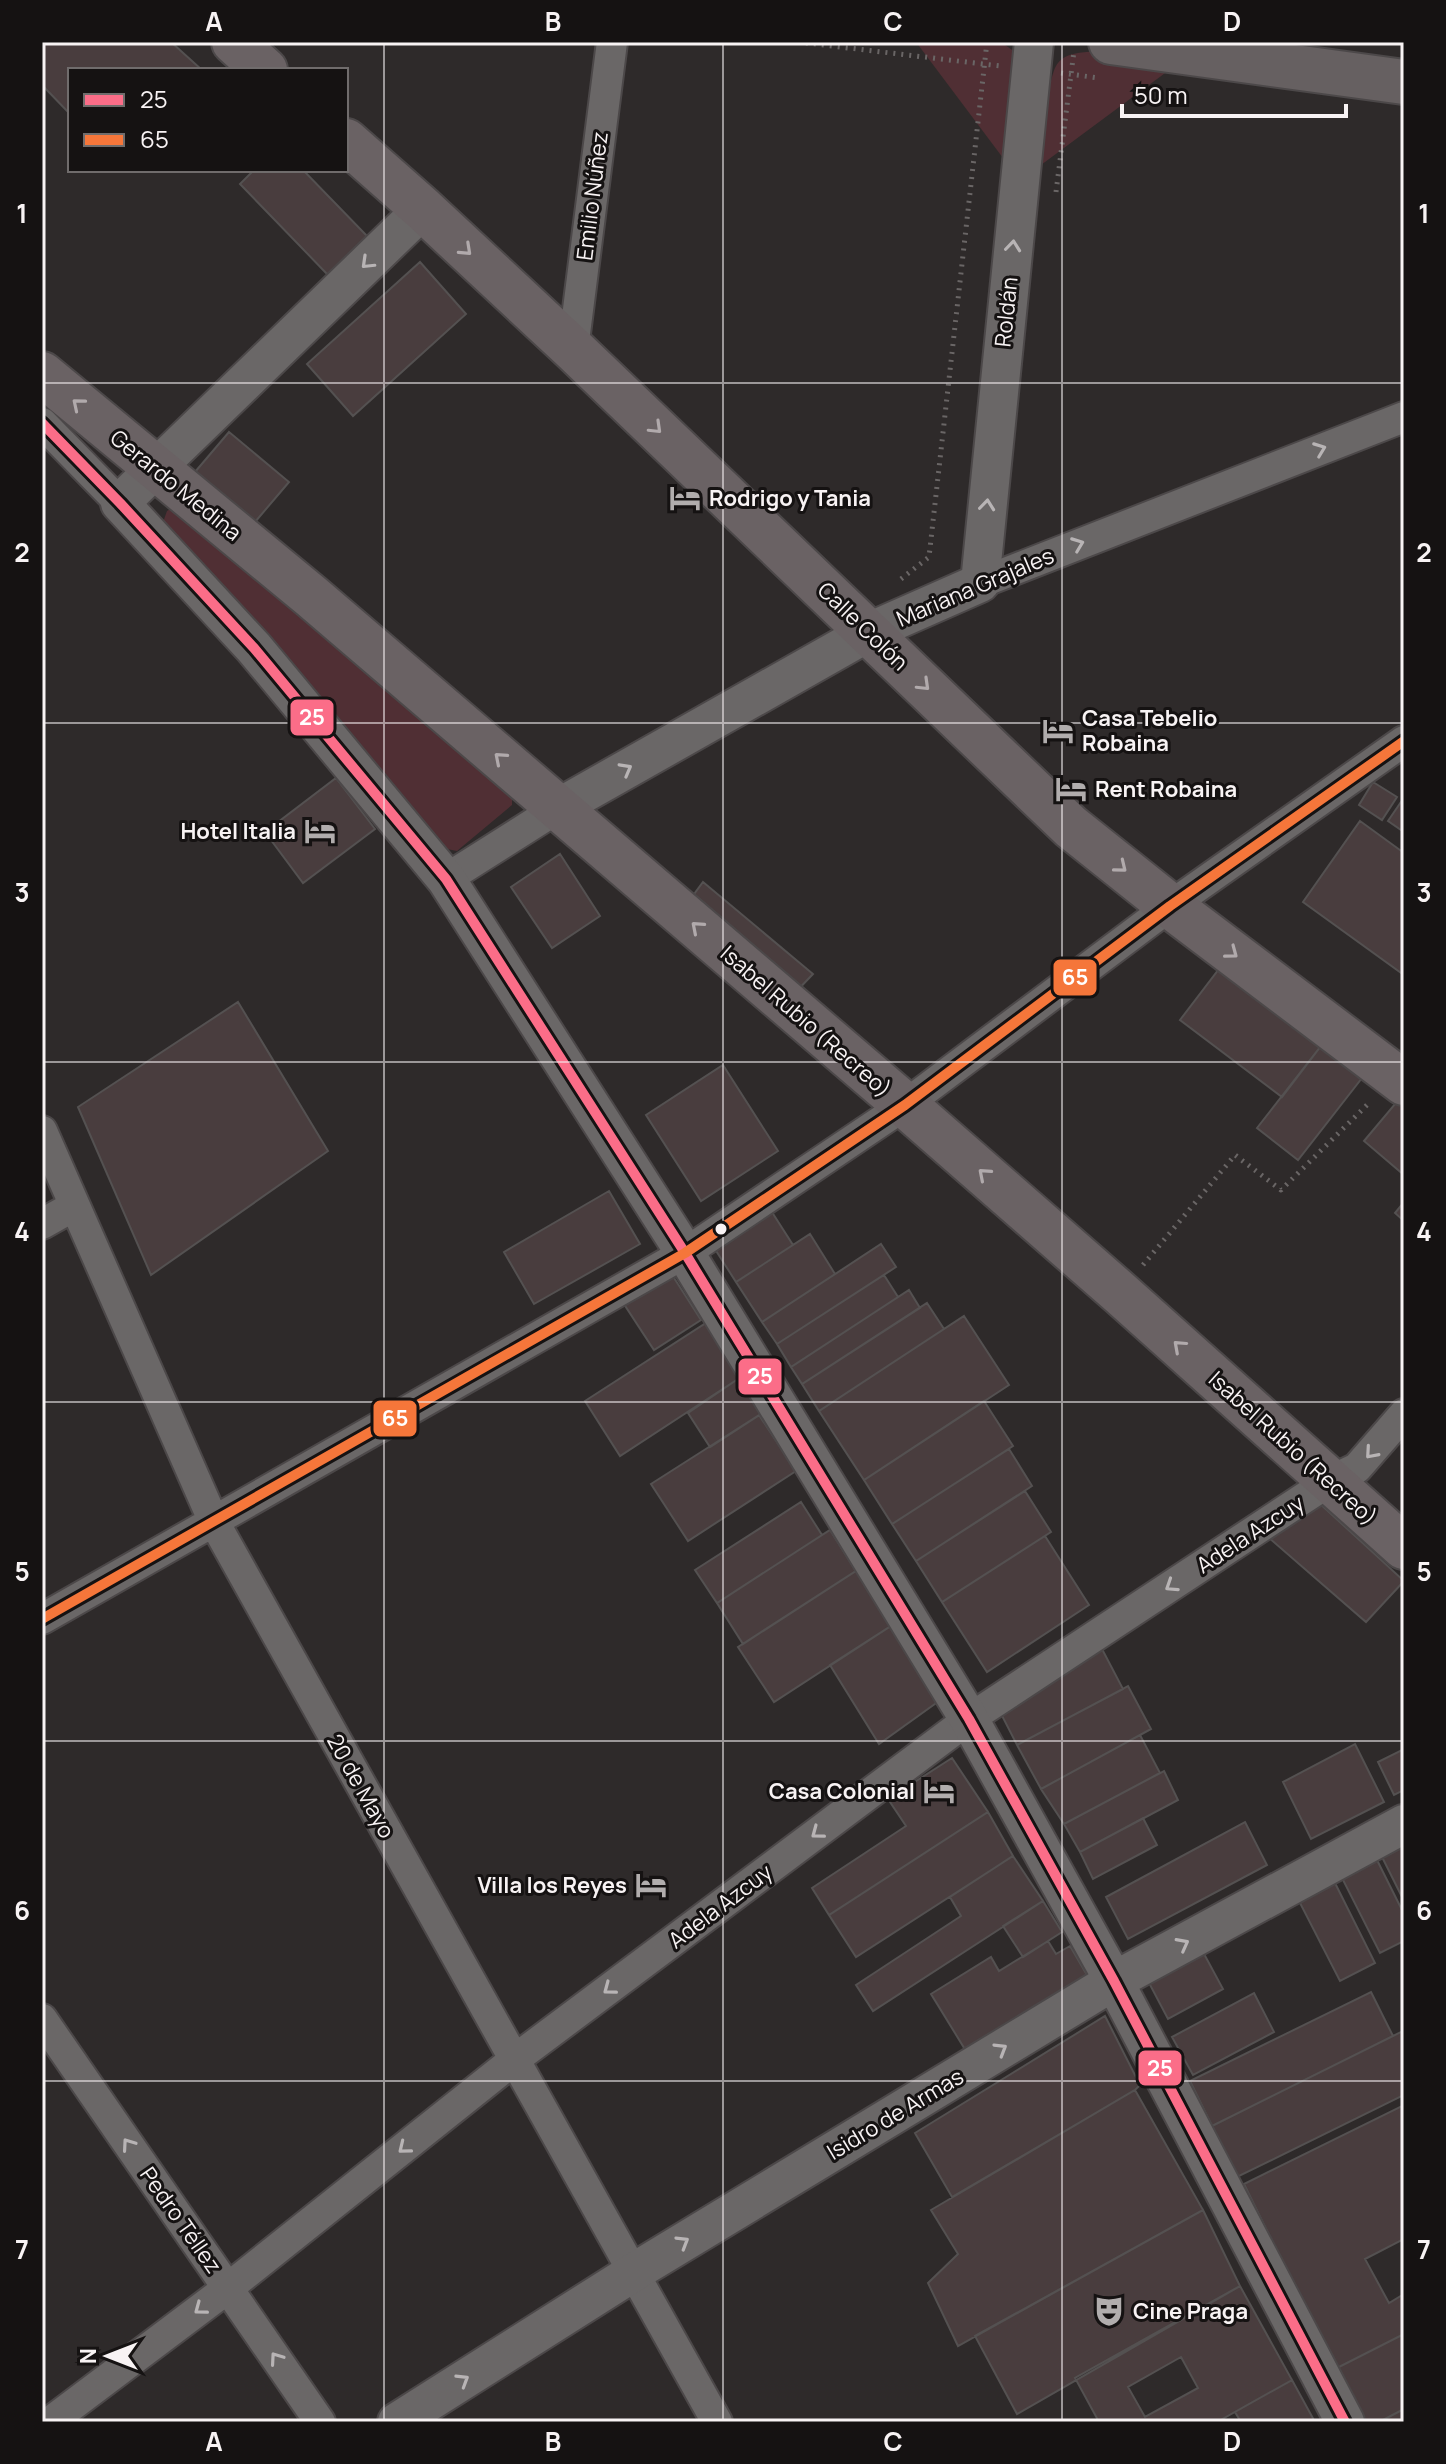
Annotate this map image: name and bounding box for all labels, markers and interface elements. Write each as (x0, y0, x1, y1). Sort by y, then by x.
text: A (205, 3, 223, 39)
text: B (545, 3, 561, 39)
text: C (883, 3, 903, 39)
text: D (1223, 3, 1241, 39)
legend (68, 68, 348, 172)
scale bar (1122, 68, 1346, 118)
text: 50 m (1134, 78, 1188, 111)
text: 25 (140, 82, 168, 115)
text: 65 (140, 122, 169, 155)
street label: Emilio Núñez (569, 130, 615, 262)
text: 1 (16, 195, 28, 231)
text: 1 (1418, 195, 1430, 231)
one-way arrow (1004, 239, 1021, 252)
one-way arrow (457, 240, 472, 254)
one-way arrow (362, 254, 376, 269)
street label: Roldán (987, 275, 1025, 349)
one-way arrow (72, 399, 87, 414)
one-way arrow (646, 419, 661, 433)
street label: Gerardo Medina (104, 423, 248, 547)
one-way arrow (1313, 442, 1327, 459)
hotel icon: Rodrigo y Tania (668, 481, 702, 515)
place label: Rodrigo y Tania (709, 483, 871, 513)
one-way arrow (979, 498, 996, 511)
text: 2 (14, 534, 30, 570)
text: 2 (1416, 534, 1432, 570)
one-way arrow (1070, 537, 1084, 554)
street label: Mariana Grajales (892, 540, 1058, 634)
street label: Calle Colón (811, 575, 915, 677)
one-way arrow (915, 676, 929, 691)
line badge: 25 (289, 698, 335, 737)
text: 25 (299, 702, 325, 732)
place label: Casa Tebelio Robaina (1082, 703, 1217, 758)
hotel icon: Casa Tebelio Robaina (1041, 714, 1075, 748)
one-way arrow (495, 753, 509, 767)
one-way arrow (618, 763, 632, 779)
hotel icon: Rent Robaina (1054, 772, 1088, 806)
place label: Rent Robaina (1095, 774, 1237, 804)
hotel icon: Hotel Italia (303, 814, 337, 848)
place label: Hotel Italia (180, 816, 296, 846)
one-way arrow (1112, 857, 1126, 872)
text: 3 (14, 874, 30, 910)
text: 3 (1416, 874, 1432, 910)
one-way arrow (691, 922, 706, 937)
street label: Isabel Rubio (Recreo) (714, 938, 898, 1104)
one-way arrow (1223, 944, 1238, 958)
line badge: 65 (1052, 958, 1098, 997)
text: 65 (1062, 962, 1088, 992)
one-way arrow (978, 1169, 993, 1184)
text: 4 (14, 1213, 30, 1249)
text: 4 (1416, 1213, 1432, 1249)
unlabelled marker (713, 1221, 729, 1237)
one-way arrow (1173, 1341, 1188, 1356)
line badge: 25 (737, 1357, 783, 1396)
text: 25 (747, 1361, 773, 1391)
street label: Isabel Rubio (Recreo) (1202, 1364, 1384, 1532)
line badge: 65 (372, 1399, 418, 1438)
text: 65 (382, 1403, 408, 1433)
one-way arrow (1366, 1443, 1380, 1458)
street label: Adela Azcuy (1190, 1488, 1310, 1580)
text: 5 (14, 1553, 30, 1589)
text: 5 (1416, 1553, 1432, 1589)
one-way arrow (1165, 1576, 1180, 1591)
street label: 20 de Mayo (320, 1728, 402, 1844)
hotel icon: Casa Colonial (922, 1774, 956, 1808)
place label: Casa Colonial (769, 1776, 915, 1806)
one-way arrow (811, 1823, 826, 1837)
street label: Adela Azcuy (662, 1857, 779, 1955)
hotel icon: Villa los Reyes (634, 1868, 668, 1902)
place label: Villa los Reyes (477, 1870, 627, 1900)
text: 6 (14, 1892, 30, 1928)
text: 6 (1416, 1892, 1432, 1928)
one-way arrow (1174, 1938, 1188, 1954)
one-way arrow (603, 1979, 618, 1993)
one-way arrow (992, 2044, 1007, 2059)
line badge: 25 (1137, 2049, 1183, 2087)
text: 25 (1147, 2053, 1173, 2083)
street label: Isidro de Armas (821, 2061, 969, 2167)
one-way arrow (123, 2138, 138, 2152)
one-way arrow (398, 2138, 413, 2153)
street label: Pedro Téllez (133, 2161, 229, 2279)
text: 7 (15, 2231, 29, 2267)
text: 7 (1417, 2231, 1431, 2267)
one-way arrow (674, 2236, 689, 2252)
theatre icon: Cine Praga (1092, 2294, 1126, 2328)
place label: Cine Praga (1133, 2296, 1248, 2326)
one-way arrow (194, 2300, 208, 2314)
north arrow (68, 2316, 148, 2396)
text: N (73, 2348, 103, 2364)
one-way arrow (271, 2352, 286, 2366)
one-way arrow (454, 2375, 469, 2390)
text: A (205, 2423, 223, 2459)
text: B (545, 2423, 561, 2459)
text: C (883, 2423, 903, 2459)
text: D (1223, 2423, 1241, 2459)

